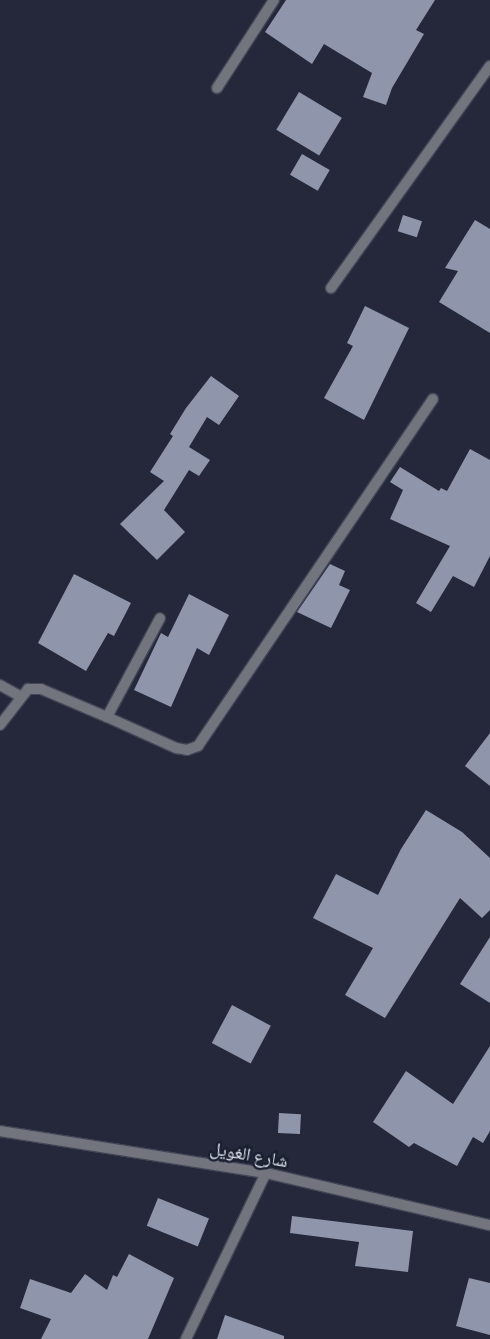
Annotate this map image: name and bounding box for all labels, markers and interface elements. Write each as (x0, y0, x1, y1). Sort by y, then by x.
street label: شارع الغويل (208, 1138, 290, 1172)

